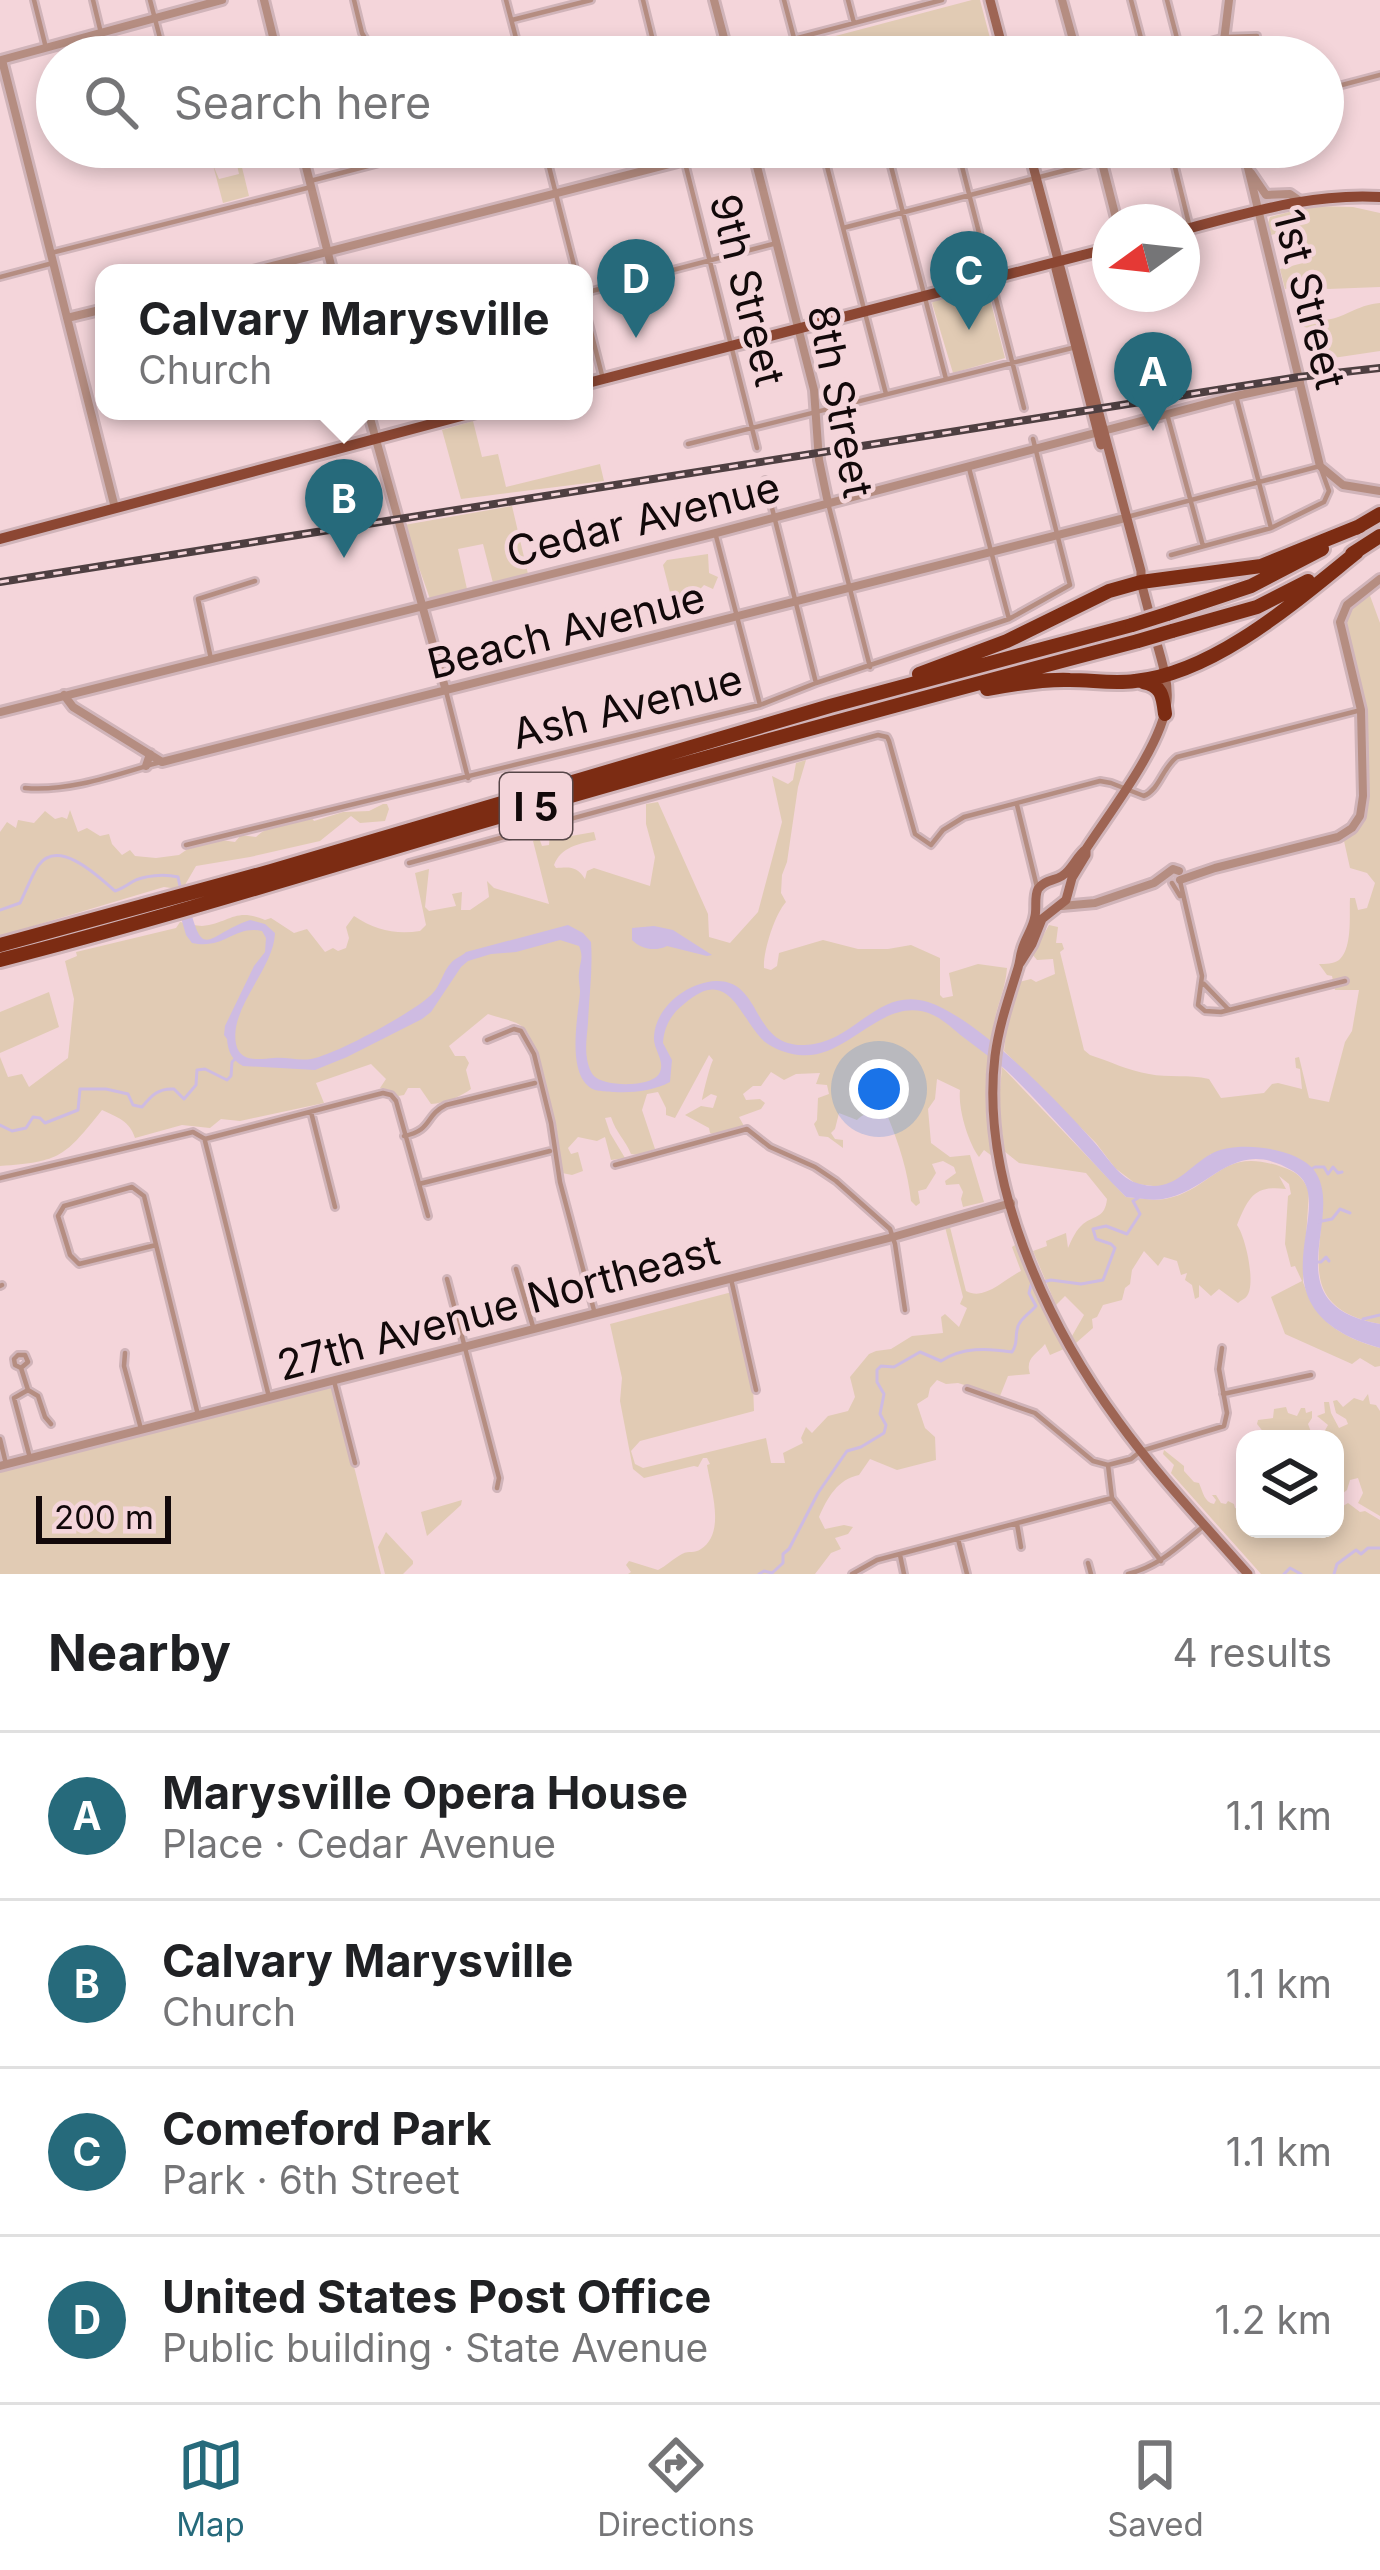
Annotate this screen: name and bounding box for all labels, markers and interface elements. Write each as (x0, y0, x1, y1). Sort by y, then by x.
search box (36, 36, 1344, 168)
icon: search (78, 69, 144, 135)
text: Search here (174, 75, 431, 130)
street label: 9th Street (700, 189, 796, 391)
north arrow (1092, 204, 1200, 312)
street label: 1st Street (1263, 204, 1357, 394)
pin: C (930, 231, 1008, 330)
pin: D (597, 239, 675, 338)
popup (95, 264, 593, 420)
text: Calvary Marysville (138, 291, 550, 346)
street label: 8th Street (797, 300, 885, 502)
pin: A (1114, 332, 1192, 431)
text: Church (138, 346, 272, 393)
pin: B (305, 459, 383, 558)
street label: Cedar Avenue (501, 460, 785, 578)
street label: Beach Avenue (422, 571, 710, 689)
street label: Ash Avenue (507, 653, 747, 759)
road number: I 5 (500, 773, 572, 839)
your location (849, 1059, 909, 1119)
street label: 27th Avenue Northeast (271, 1223, 725, 1391)
map controls (1236, 1430, 1344, 1538)
button: layers (1236, 1430, 1344, 1538)
scale bar (36, 1490, 171, 1543)
text: 200 m (54, 1497, 154, 1537)
text: Nearby (48, 1622, 231, 1683)
text: 4 results (1172, 1629, 1332, 1676)
text: Marysville Opera House (162, 1765, 688, 1820)
text: A (72, 1792, 102, 1839)
text: 1.1 km (1226, 1792, 1332, 1839)
text: Place · Cedar Avenue (162, 1820, 556, 1867)
text: Calvary Marysville (162, 1933, 573, 1988)
text: B (74, 1960, 100, 2007)
text: 1.1 km (1226, 1960, 1332, 2007)
text: Church (162, 1988, 296, 2035)
text: Comeford Park (162, 2101, 491, 2156)
text: C (73, 2128, 101, 2175)
text: 1.1 km (1226, 2128, 1332, 2175)
text: Park · 6th Street (162, 2156, 460, 2203)
text: United States Post Office (162, 2269, 711, 2324)
text: D (73, 2296, 101, 2343)
text: 1.2 km (1215, 2296, 1332, 2343)
text: Public building · State Avenue (162, 2324, 708, 2371)
tab: Map (176, 2432, 245, 2544)
tab: Directions (597, 2432, 755, 2544)
tab: Saved (1107, 2432, 1204, 2544)

